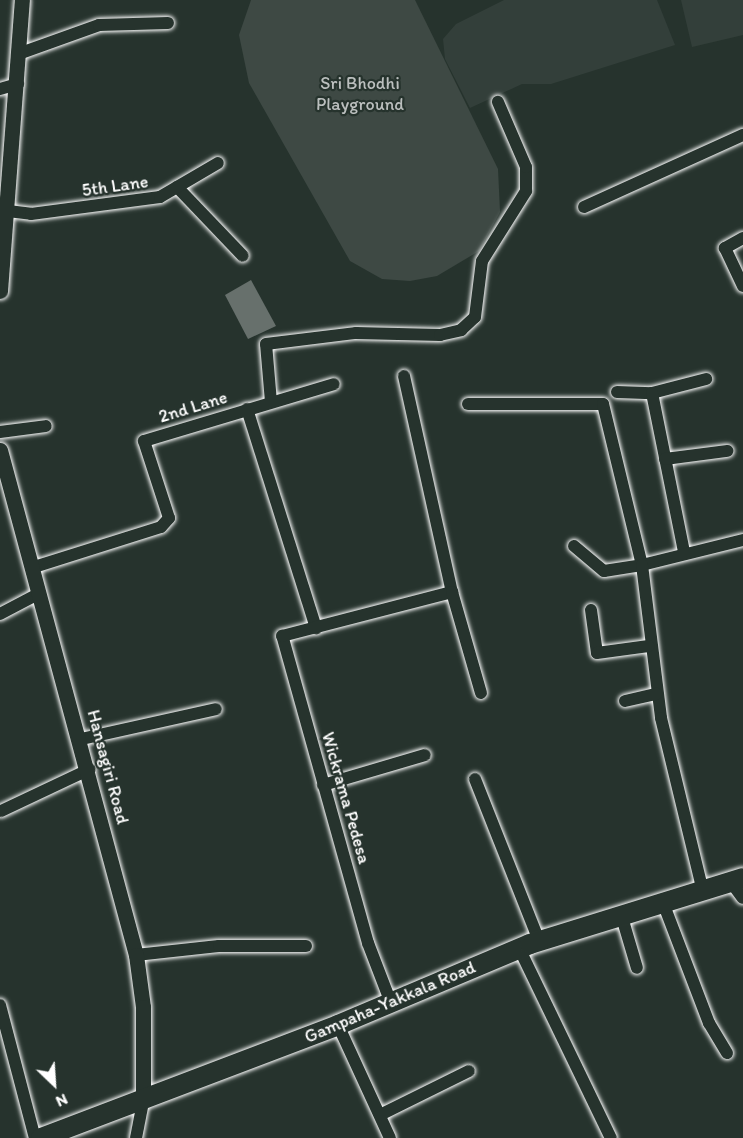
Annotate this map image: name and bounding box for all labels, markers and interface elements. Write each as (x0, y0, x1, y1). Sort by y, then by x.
park label: Sri Bhodhi Playground (316, 73, 404, 116)
street label: 5th Lane (80, 171, 150, 201)
street label: 2nd Lane (156, 386, 230, 428)
street label: Hansagiri Road (82, 708, 134, 826)
street label: Wickrama Pedesa (317, 730, 375, 866)
street label: Gampaha-Yakkala Road (301, 956, 479, 1048)
north arrow (24, 1054, 84, 1114)
text: N (53, 1090, 71, 1112)

